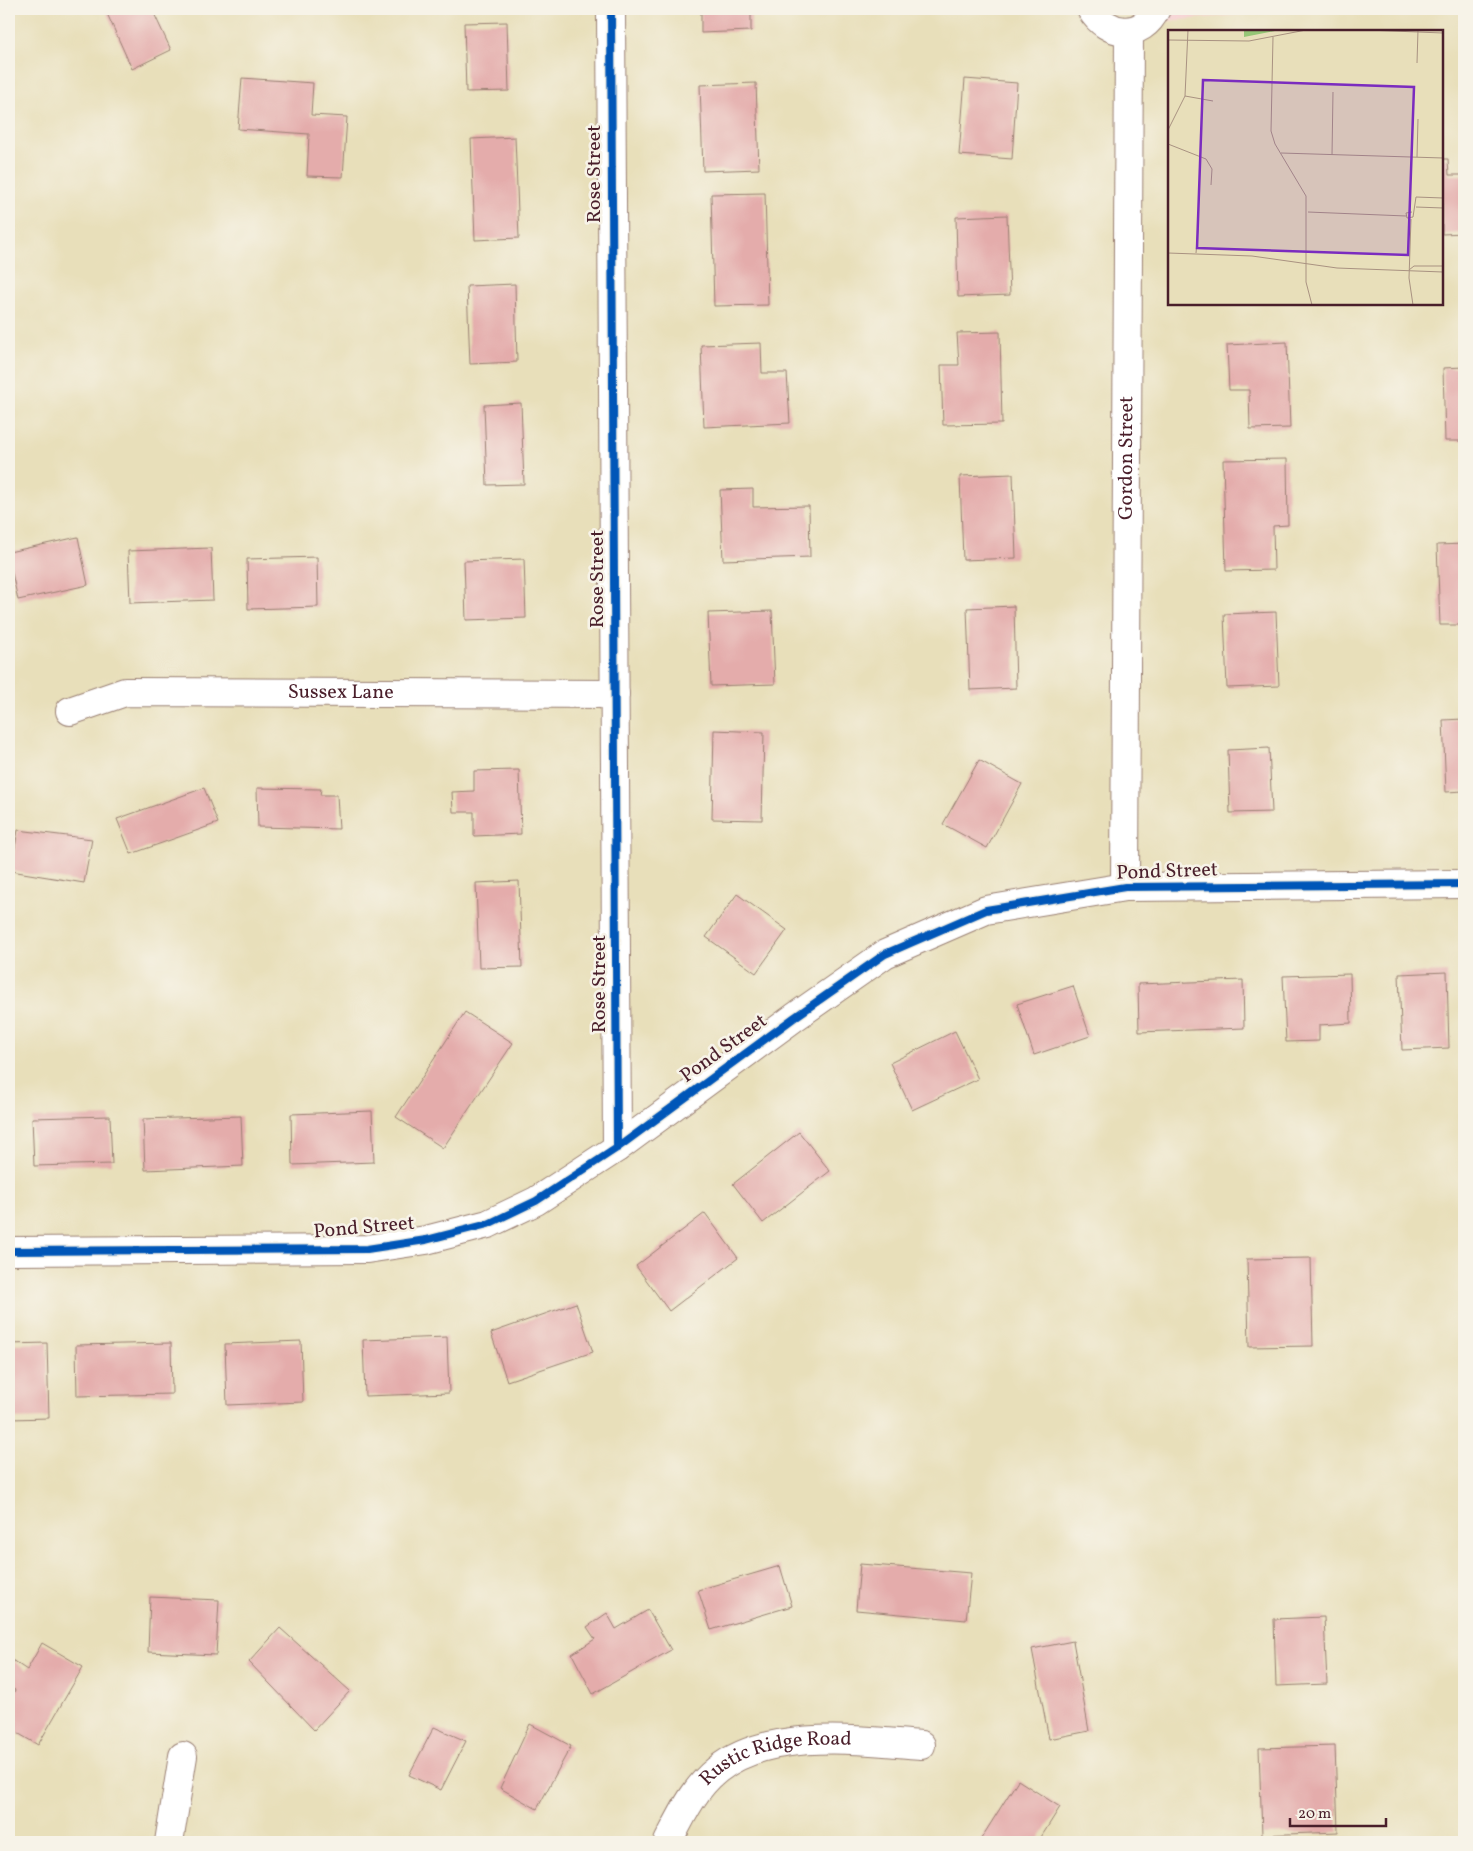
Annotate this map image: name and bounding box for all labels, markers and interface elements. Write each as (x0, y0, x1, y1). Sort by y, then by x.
inset map (1168, 30, 1443, 305)
street label: Rose Street (581, 125, 609, 223)
street label: Gordon Street (1113, 396, 1141, 520)
street label: Rose Street (584, 530, 612, 628)
street label: Sussex Lane (288, 679, 394, 707)
street label: Pond Street (1116, 856, 1218, 888)
street label: Rose Street (586, 935, 614, 1033)
street label: Pond Street (675, 1008, 773, 1090)
street label: Pond Street (312, 1210, 416, 1246)
street label: Rustic Ridge Road (694, 1725, 852, 1792)
scale bar (1290, 1796, 1387, 1828)
text: 20 m (1298, 1804, 1331, 1825)

